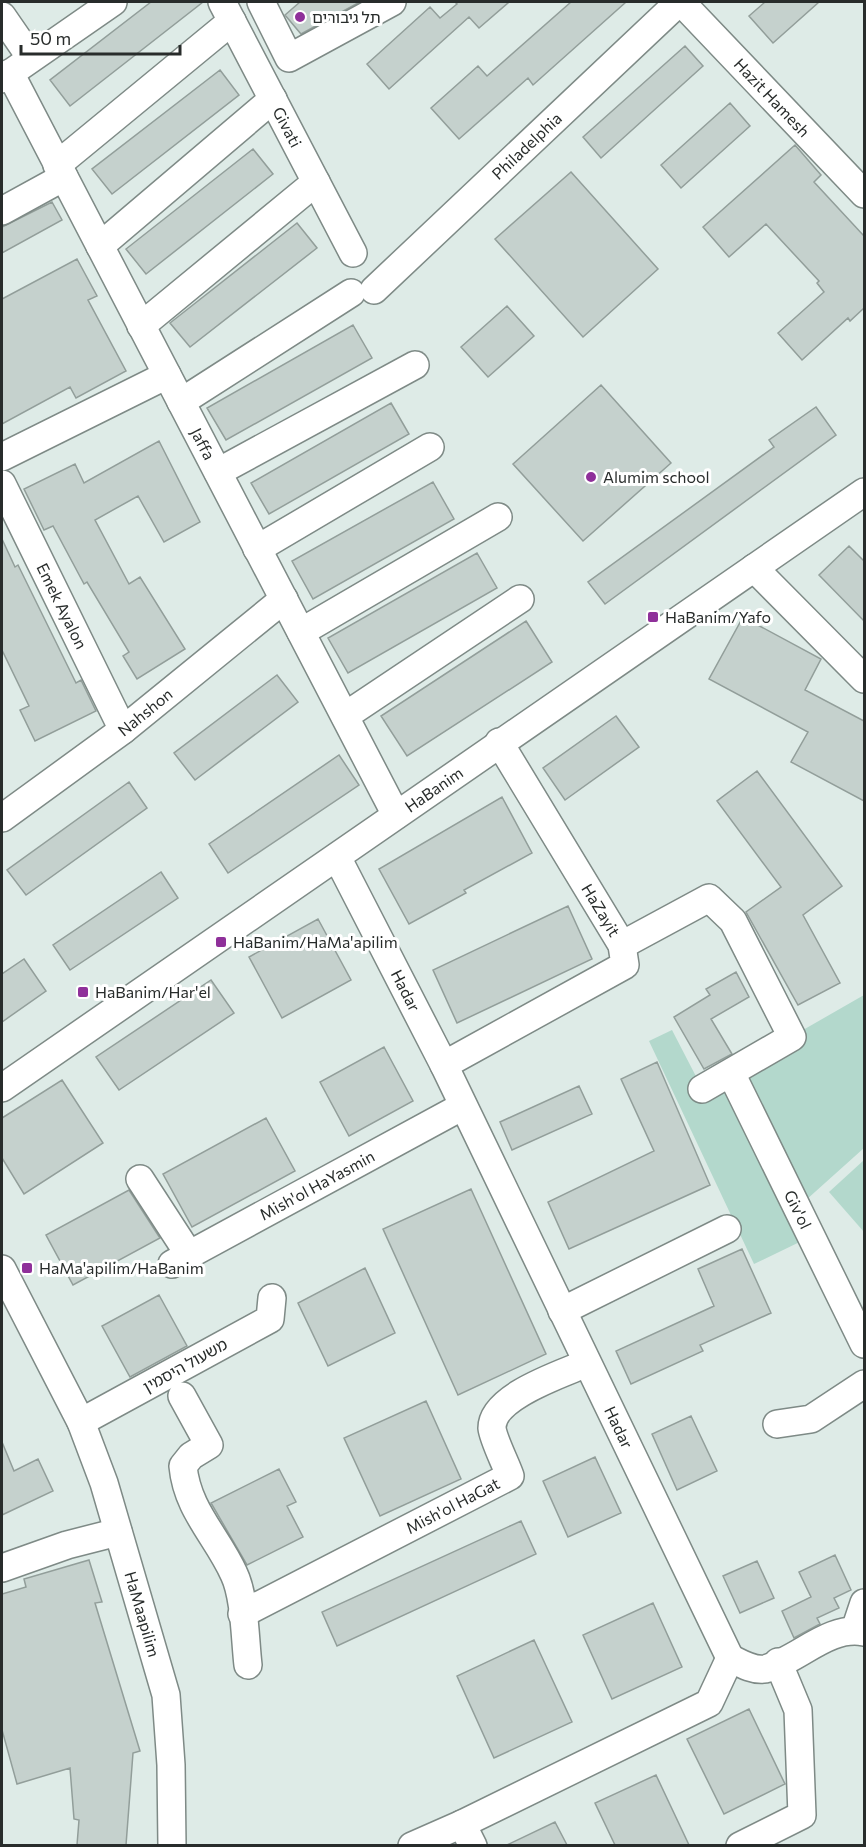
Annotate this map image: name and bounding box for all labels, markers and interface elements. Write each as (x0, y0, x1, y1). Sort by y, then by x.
place label: תל גיבורים (312, 7, 381, 26)
marker: תל גיבורים (293, 10, 307, 24)
scale bar (21, 18, 180, 56)
text: 50 m (30, 27, 71, 49)
street label: Hazit Hamesh (731, 54, 814, 140)
street label: Givati (269, 103, 306, 150)
street label: Philadelphia (488, 108, 565, 183)
street label: Jaffa (187, 424, 220, 463)
place label: Alumim school (603, 467, 710, 486)
marker: Alumim school (584, 470, 598, 484)
street label: Emek Ayalon (33, 560, 92, 652)
place label: HaBanim/Yafo (665, 607, 771, 626)
marker: HaBanim/Yafo (646, 610, 660, 624)
street label: Nahshon (114, 684, 176, 740)
street label: HaBanim (401, 762, 466, 816)
street label: HaZayit (578, 880, 625, 940)
place label: HaBanim/HaMa'apilim (233, 932, 398, 951)
marker: HaBanim/HaMa'apilim (214, 935, 228, 949)
street label: Hadar (387, 966, 425, 1015)
place label: HaBanim/Har'el (95, 982, 211, 1001)
marker: HaBanim/Har'el (76, 985, 90, 999)
street label: Mish'ol HaYasmin (256, 1146, 378, 1224)
street label: Giv'ol (781, 1187, 816, 1232)
place label: HaMa'apilim/HaBanim (39, 1258, 204, 1277)
marker: HaMa'apilim/HaBanim (20, 1261, 34, 1275)
street label: משעול היסמין (139, 1334, 230, 1396)
street label: Hadar (601, 1403, 638, 1452)
street label: Mish'ol HaGat (402, 1473, 503, 1537)
street label: HaMaapilim (121, 1569, 164, 1659)

